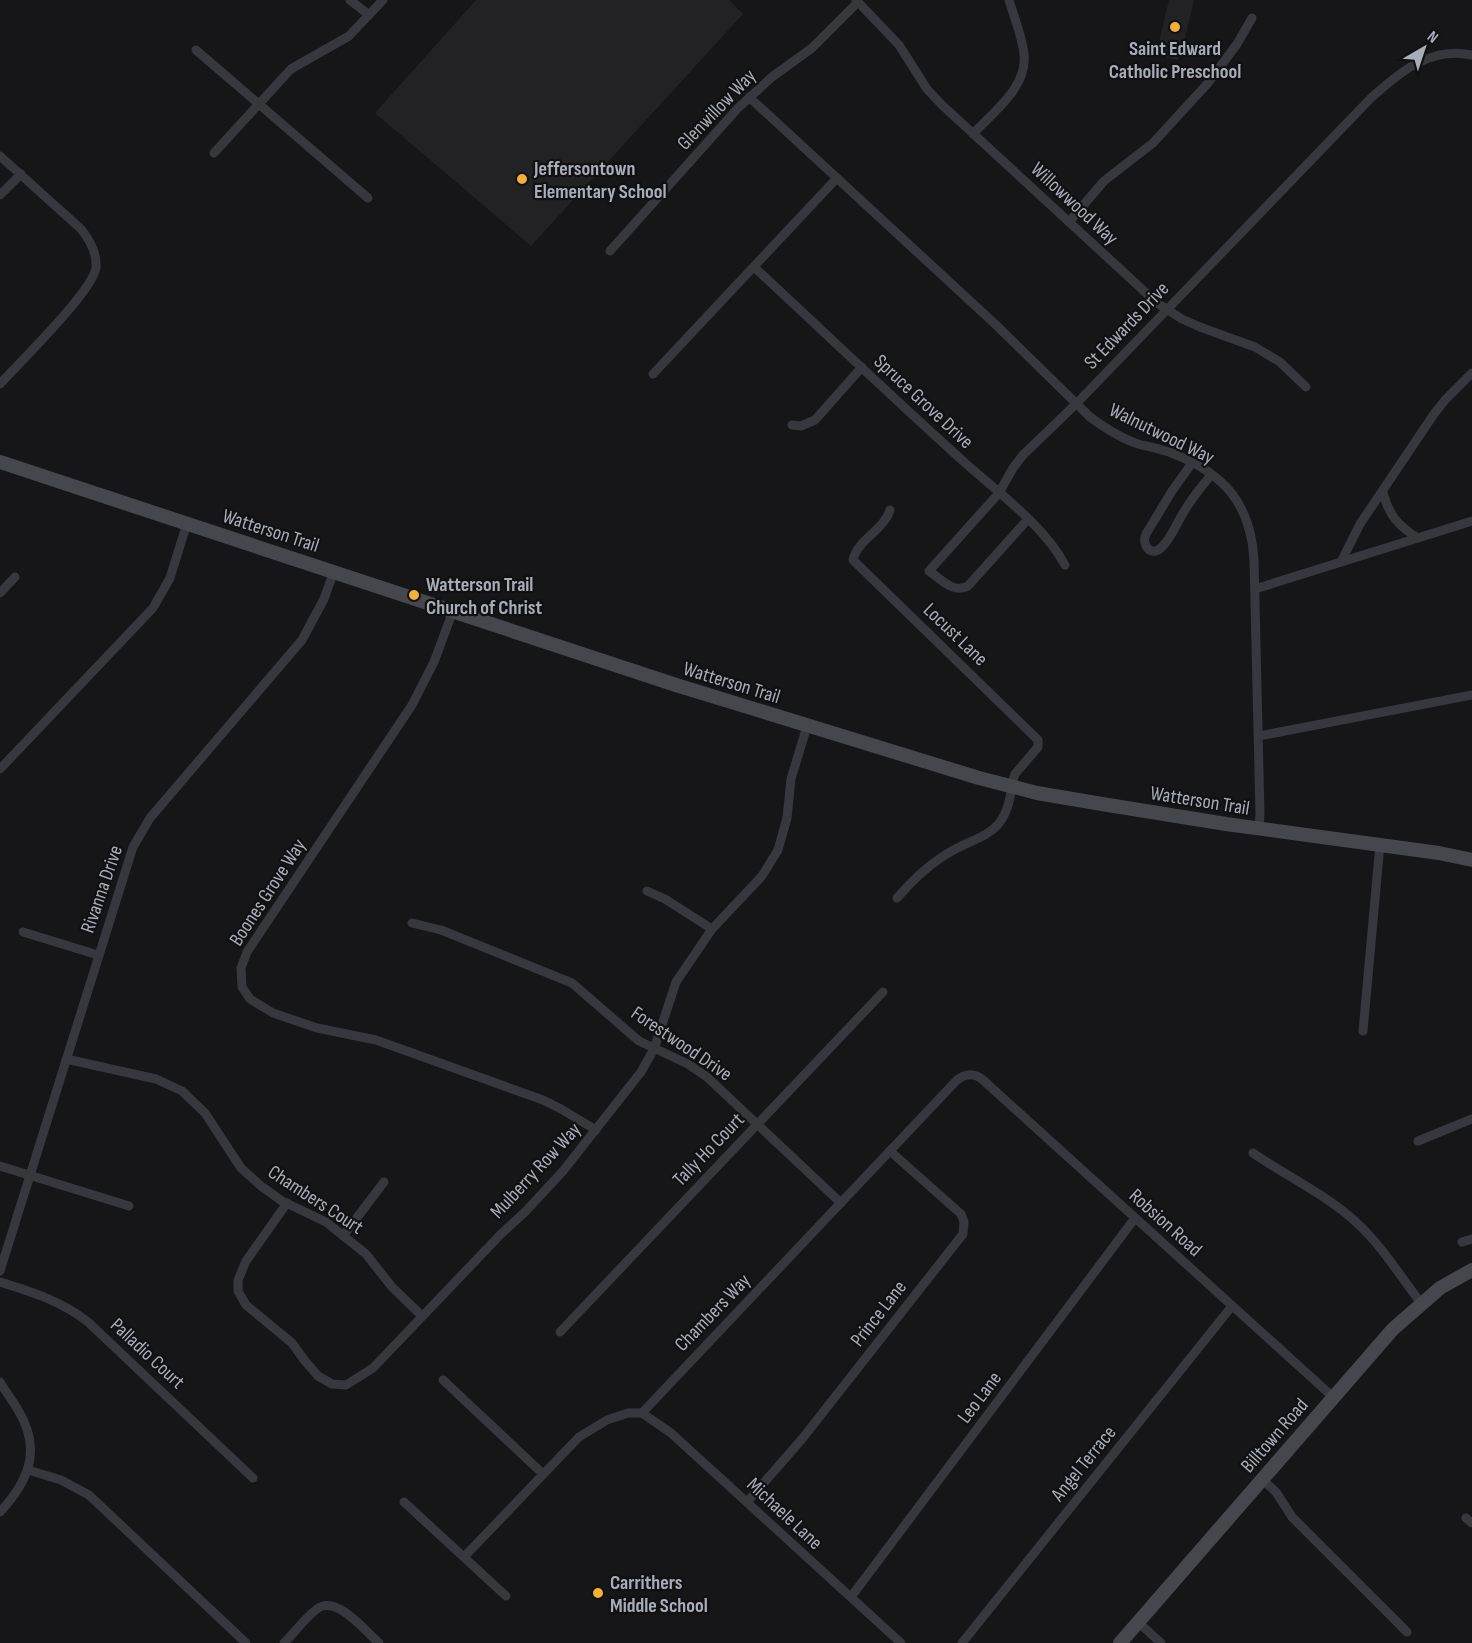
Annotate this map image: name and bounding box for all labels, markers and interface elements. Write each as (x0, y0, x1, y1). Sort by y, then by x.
north arrow (1394, 18, 1454, 78)
marker: Saint Edward Catholic Preschool (1168, 20, 1182, 34)
text: N (1423, 27, 1442, 48)
place label: Saint Edward Catholic Preschool (1109, 37, 1241, 84)
street label: Glenwillow Way (672, 64, 761, 155)
place label: Jeffersontown Elementary School (533, 157, 667, 204)
street label: Willowwood Way (1026, 157, 1123, 250)
marker: Jeffersontown Elementary School (515, 172, 529, 186)
street label: St Edwards Drive (1079, 277, 1174, 374)
street label: Spruce Grove Drive (869, 350, 978, 454)
street label: Walnutwood Way (1105, 398, 1218, 470)
street label: Watterson Trail (219, 504, 322, 558)
place label: Watterson Trail Church of Christ (426, 573, 542, 620)
marker: Watterson Trail Church of Christ (407, 588, 421, 602)
street label: Locust Lane (918, 598, 992, 671)
street label: Watterson Trail (680, 657, 783, 709)
street label: Watterson Trail (1149, 781, 1251, 821)
street label: Boones Grove Way (224, 834, 311, 950)
street label: Rivanna Drive (76, 842, 128, 936)
street label: Forestwood Drive (626, 1001, 736, 1086)
street label: Tally Ho Court (668, 1108, 750, 1191)
street label: Mulberry Row Way (485, 1118, 586, 1224)
street label: Chambers Court (263, 1160, 368, 1240)
street label: Robsion Road (1124, 1184, 1207, 1262)
street label: Chambers Way (670, 1269, 756, 1357)
street label: Prince Lane (846, 1276, 912, 1351)
street label: Palladio Court (105, 1313, 189, 1394)
street label: Leo Lane (953, 1367, 1007, 1428)
street label: Billtown Road (1236, 1394, 1313, 1478)
street label: Angel Terrace (1046, 1421, 1121, 1507)
street label: Michaele Lane (742, 1473, 827, 1555)
place label: Carrithers Middle School (610, 1571, 708, 1618)
marker: Carrithers Middle School (591, 1586, 605, 1600)

